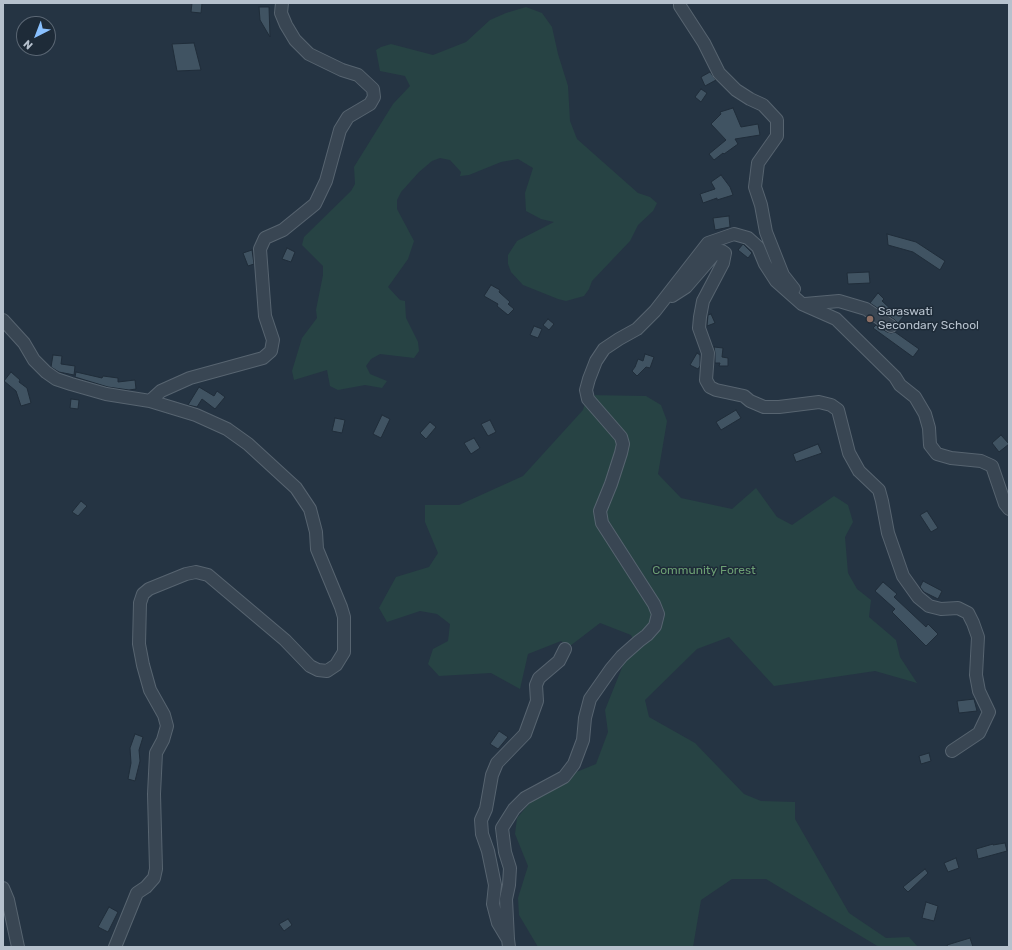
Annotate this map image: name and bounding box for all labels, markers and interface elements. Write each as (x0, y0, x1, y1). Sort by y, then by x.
north arrow (16, 16, 56, 56)
text: N (21, 37, 36, 52)
place label: Saraswati Secondary School (878, 305, 979, 333)
marker: Saraswati Secondary School (865, 314, 875, 324)
park label: Community Forest (652, 564, 756, 578)

